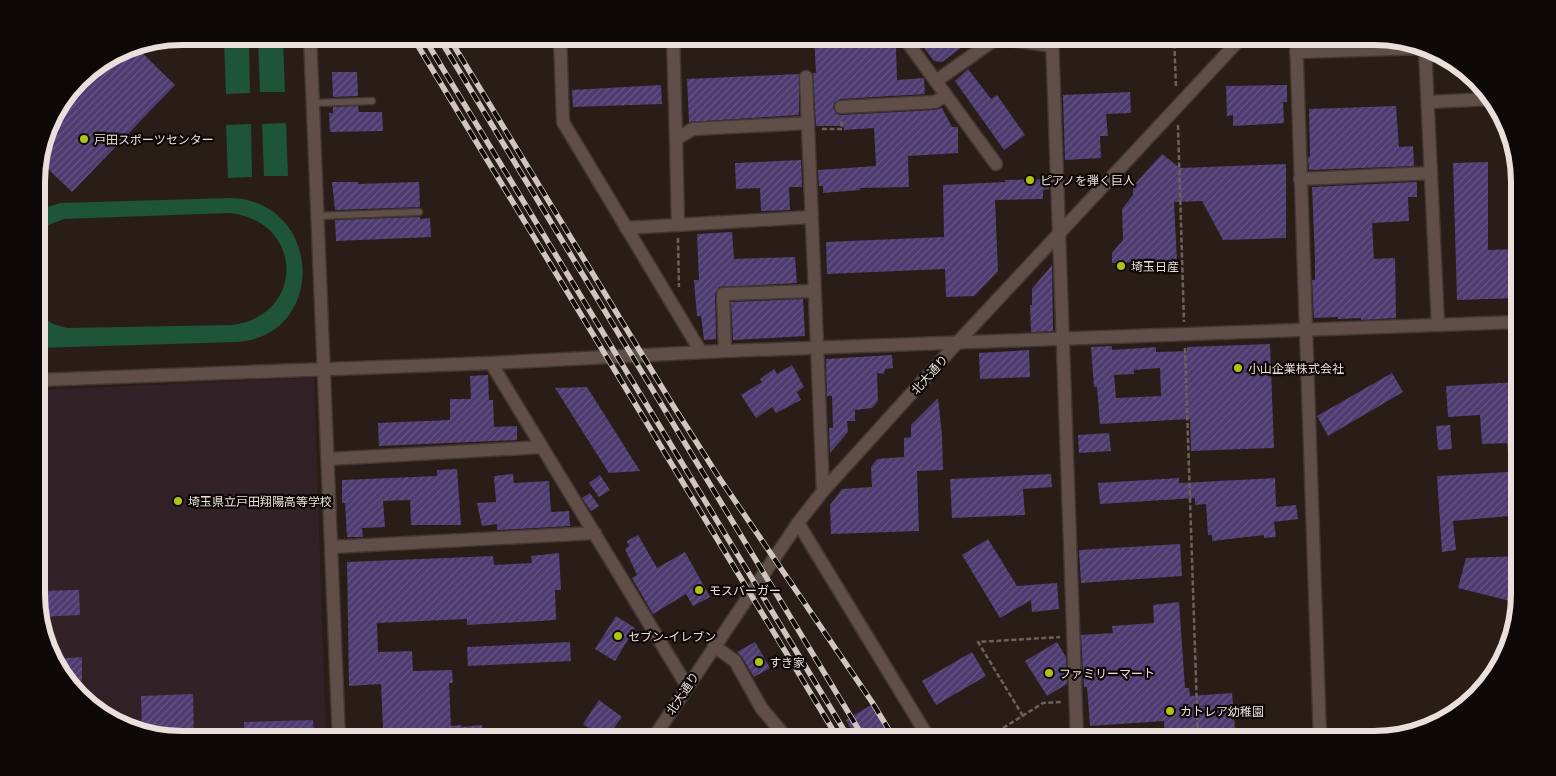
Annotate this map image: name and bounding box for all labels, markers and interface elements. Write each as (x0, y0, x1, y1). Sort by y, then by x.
place label: 戸田スポーツセンター (94, 130, 214, 148)
marker: 戸田スポーツセンター (78, 133, 90, 145)
place label: ピアノを弾く巨人 (1040, 171, 1135, 189)
marker: ピアノを弾く巨人 (1024, 174, 1036, 186)
place label: 埼玉日産 (1131, 257, 1179, 275)
marker: 埼玉日産 (1115, 260, 1127, 272)
street label: 北大通り (906, 350, 952, 398)
place label: 小山企業株式会社 (1248, 359, 1344, 377)
marker: 小山企業株式会社 (1232, 362, 1244, 374)
place label: 埼玉県立戸田翔陽高等学校 (188, 492, 332, 510)
marker: 埼玉県立戸田翔陽高等学校 (172, 495, 184, 507)
place label: モスバーガー (709, 581, 781, 599)
marker: モスバーガー (693, 584, 705, 596)
place label: セブン-イレブン (628, 627, 716, 645)
marker: セブン-イレブン (612, 630, 624, 642)
place label: すき家 (769, 653, 805, 671)
marker: すき家 (753, 656, 765, 668)
place label: ファミリーマート (1059, 664, 1155, 682)
marker: ファミリーマート (1043, 667, 1055, 679)
street label: 北大通り (661, 668, 703, 718)
place label: カトレア幼稚園 (1180, 702, 1264, 720)
marker: カトレア幼稚園 (1164, 705, 1176, 717)

